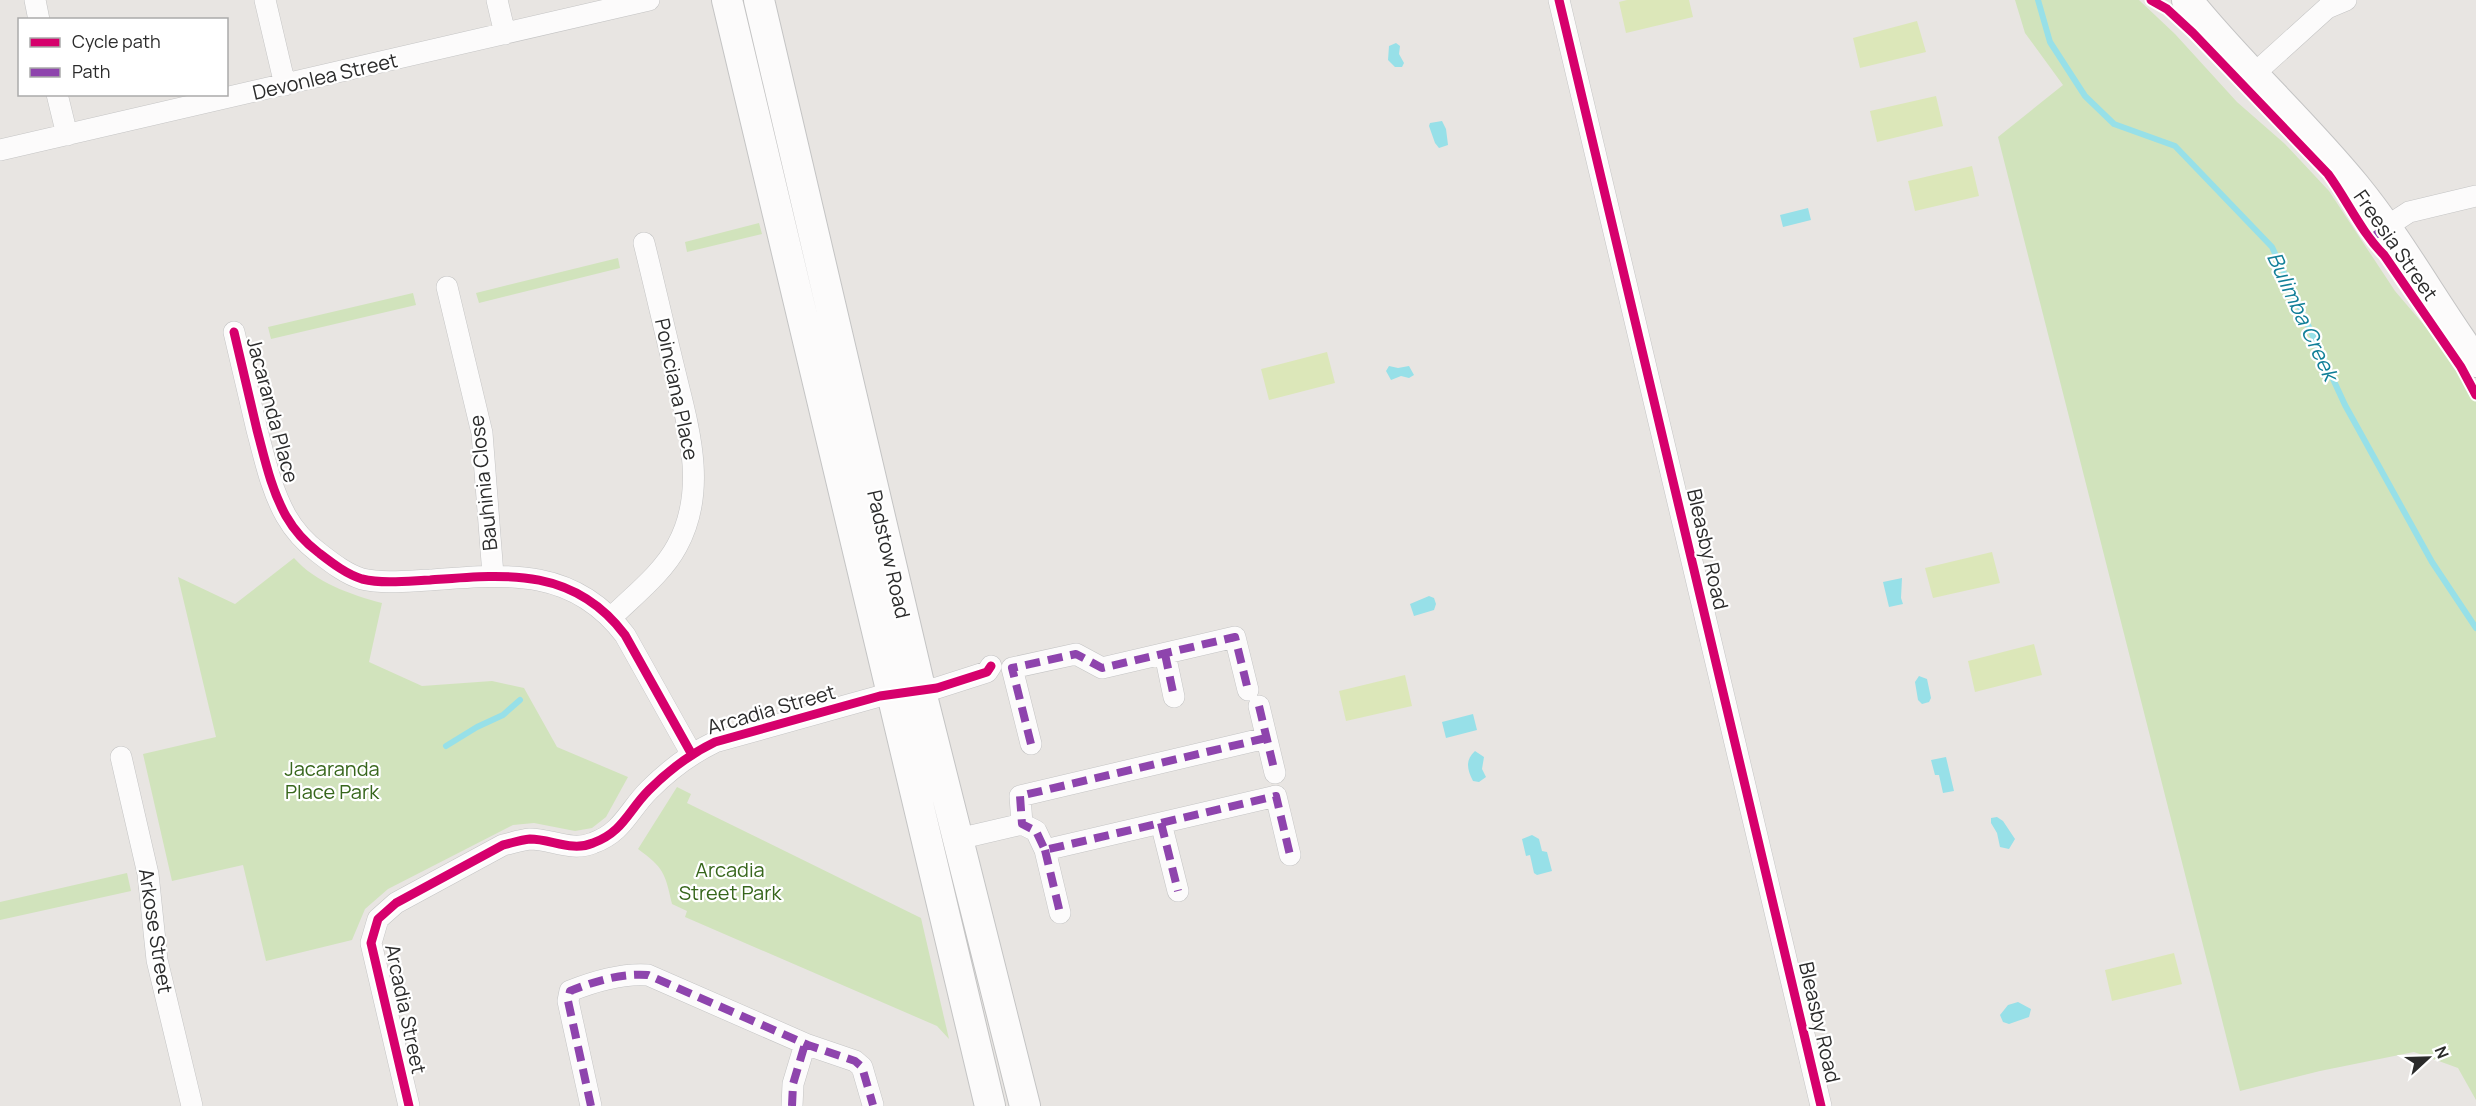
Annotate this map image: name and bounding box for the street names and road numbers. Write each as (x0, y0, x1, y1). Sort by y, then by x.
street label: Devonlea Street (250, 46, 400, 106)
street label: Freesia Street (2348, 184, 2444, 306)
street label: Poinciana Place (649, 316, 705, 462)
street label: Jacaranda Place (241, 334, 305, 486)
street label: Bauhinia Close (462, 414, 504, 552)
street label: Bleasby Road (1681, 486, 1735, 612)
street label: Padstow Road (861, 487, 917, 621)
street label: Arcadia Street (704, 678, 838, 740)
street label: Arkose Street (133, 867, 179, 995)
street label: Arcadia Street (379, 942, 433, 1076)
street label: Bleasby Road (1793, 959, 1847, 1085)

